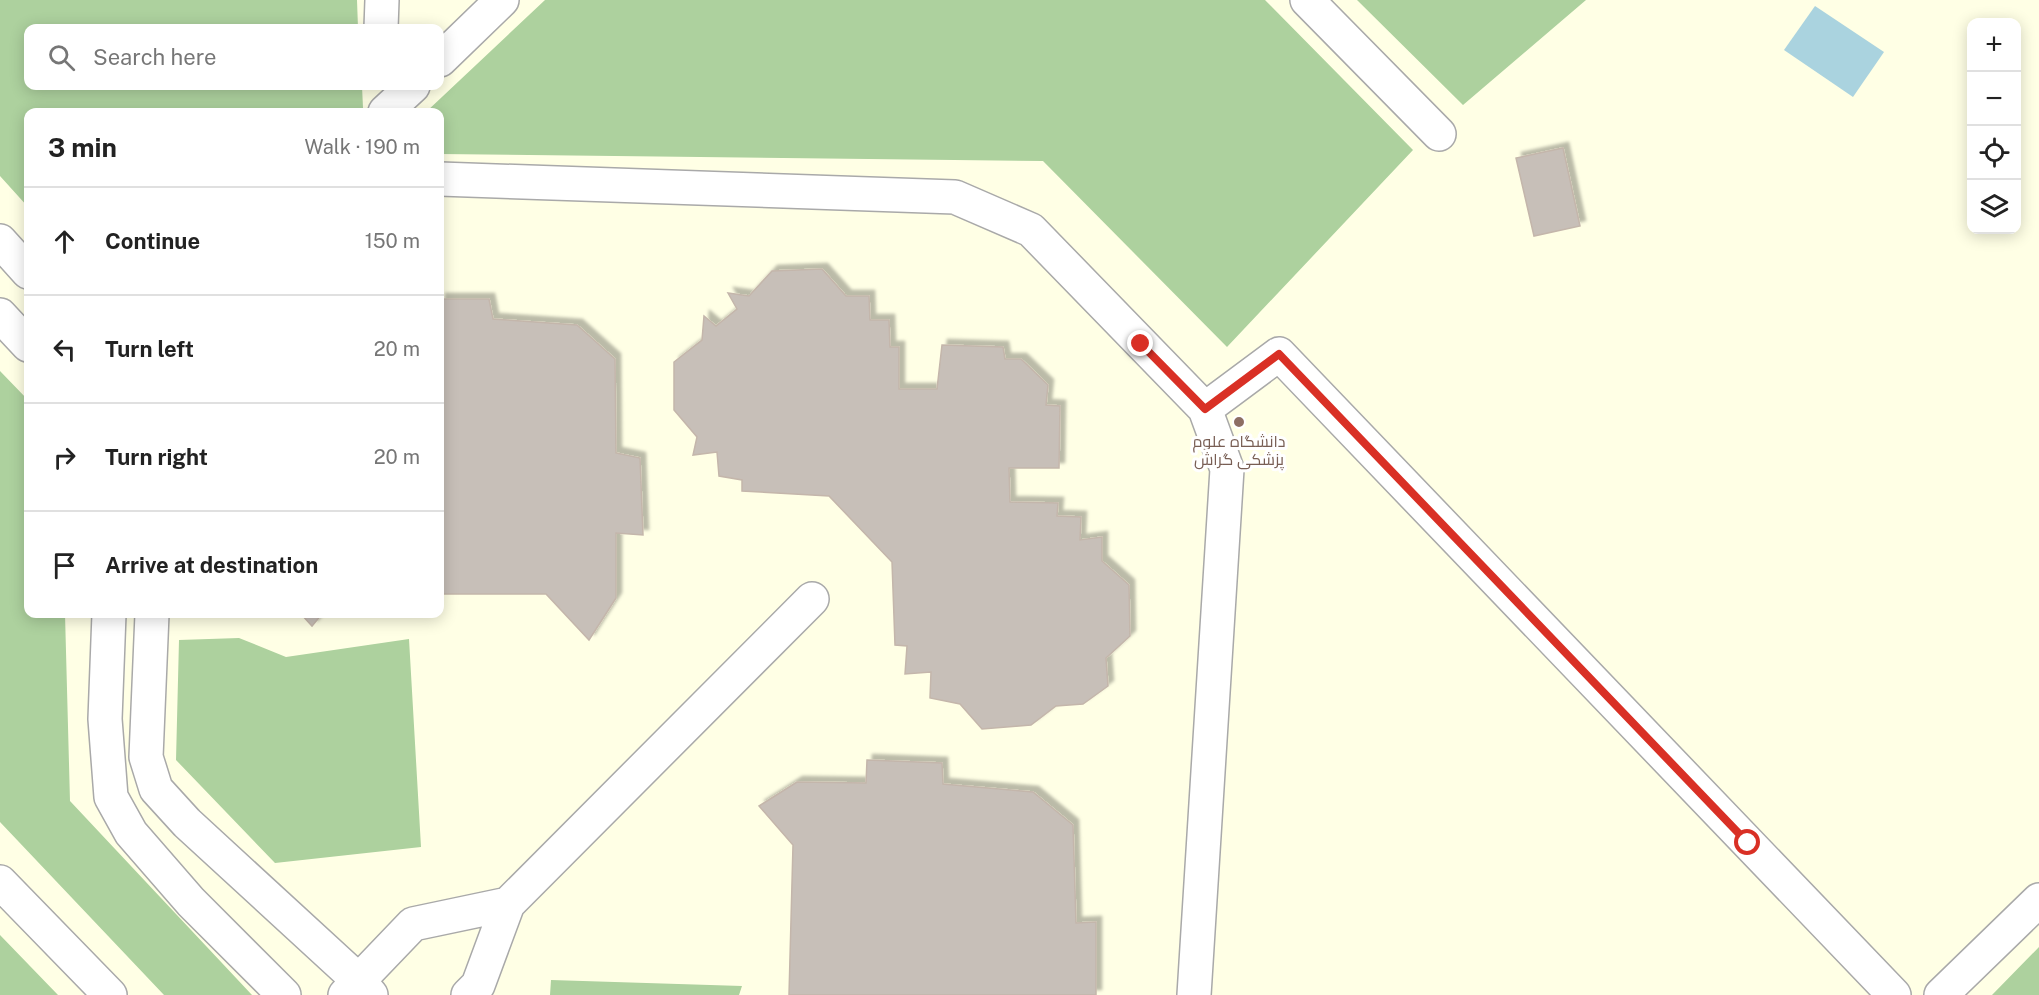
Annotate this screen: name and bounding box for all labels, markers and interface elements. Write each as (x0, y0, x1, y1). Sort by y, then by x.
map controls (1967, 18, 2021, 234)
button: + (1967, 18, 2021, 72)
search box (24, 24, 444, 90)
icon: search (45, 41, 78, 74)
text: Search here (93, 44, 217, 70)
button: − (1967, 72, 2021, 126)
button: locate (1967, 126, 2021, 180)
text: 3 min (48, 132, 117, 163)
text: Walk · 190 m (304, 135, 420, 159)
button: layers (1967, 180, 2021, 234)
icon: ahead (48, 225, 81, 258)
text: Continue (105, 228, 200, 254)
text: 150 m (365, 229, 420, 253)
route end (1127, 330, 1153, 356)
icon: left (48, 333, 81, 366)
text: Turn left (105, 336, 194, 362)
text: 20 m (374, 337, 420, 361)
marker: دانشگاه علوم پزشکی گراش (1232, 415, 1246, 429)
place label: دانشگاه علوم پزشکی گراش (1193, 432, 1286, 471)
icon: right (48, 441, 81, 474)
text: Turn right (105, 444, 208, 470)
text: 20 m (374, 445, 420, 469)
icon: arrive (48, 549, 81, 582)
text: Arrive at destination (105, 552, 318, 578)
route start (1734, 829, 1760, 855)

